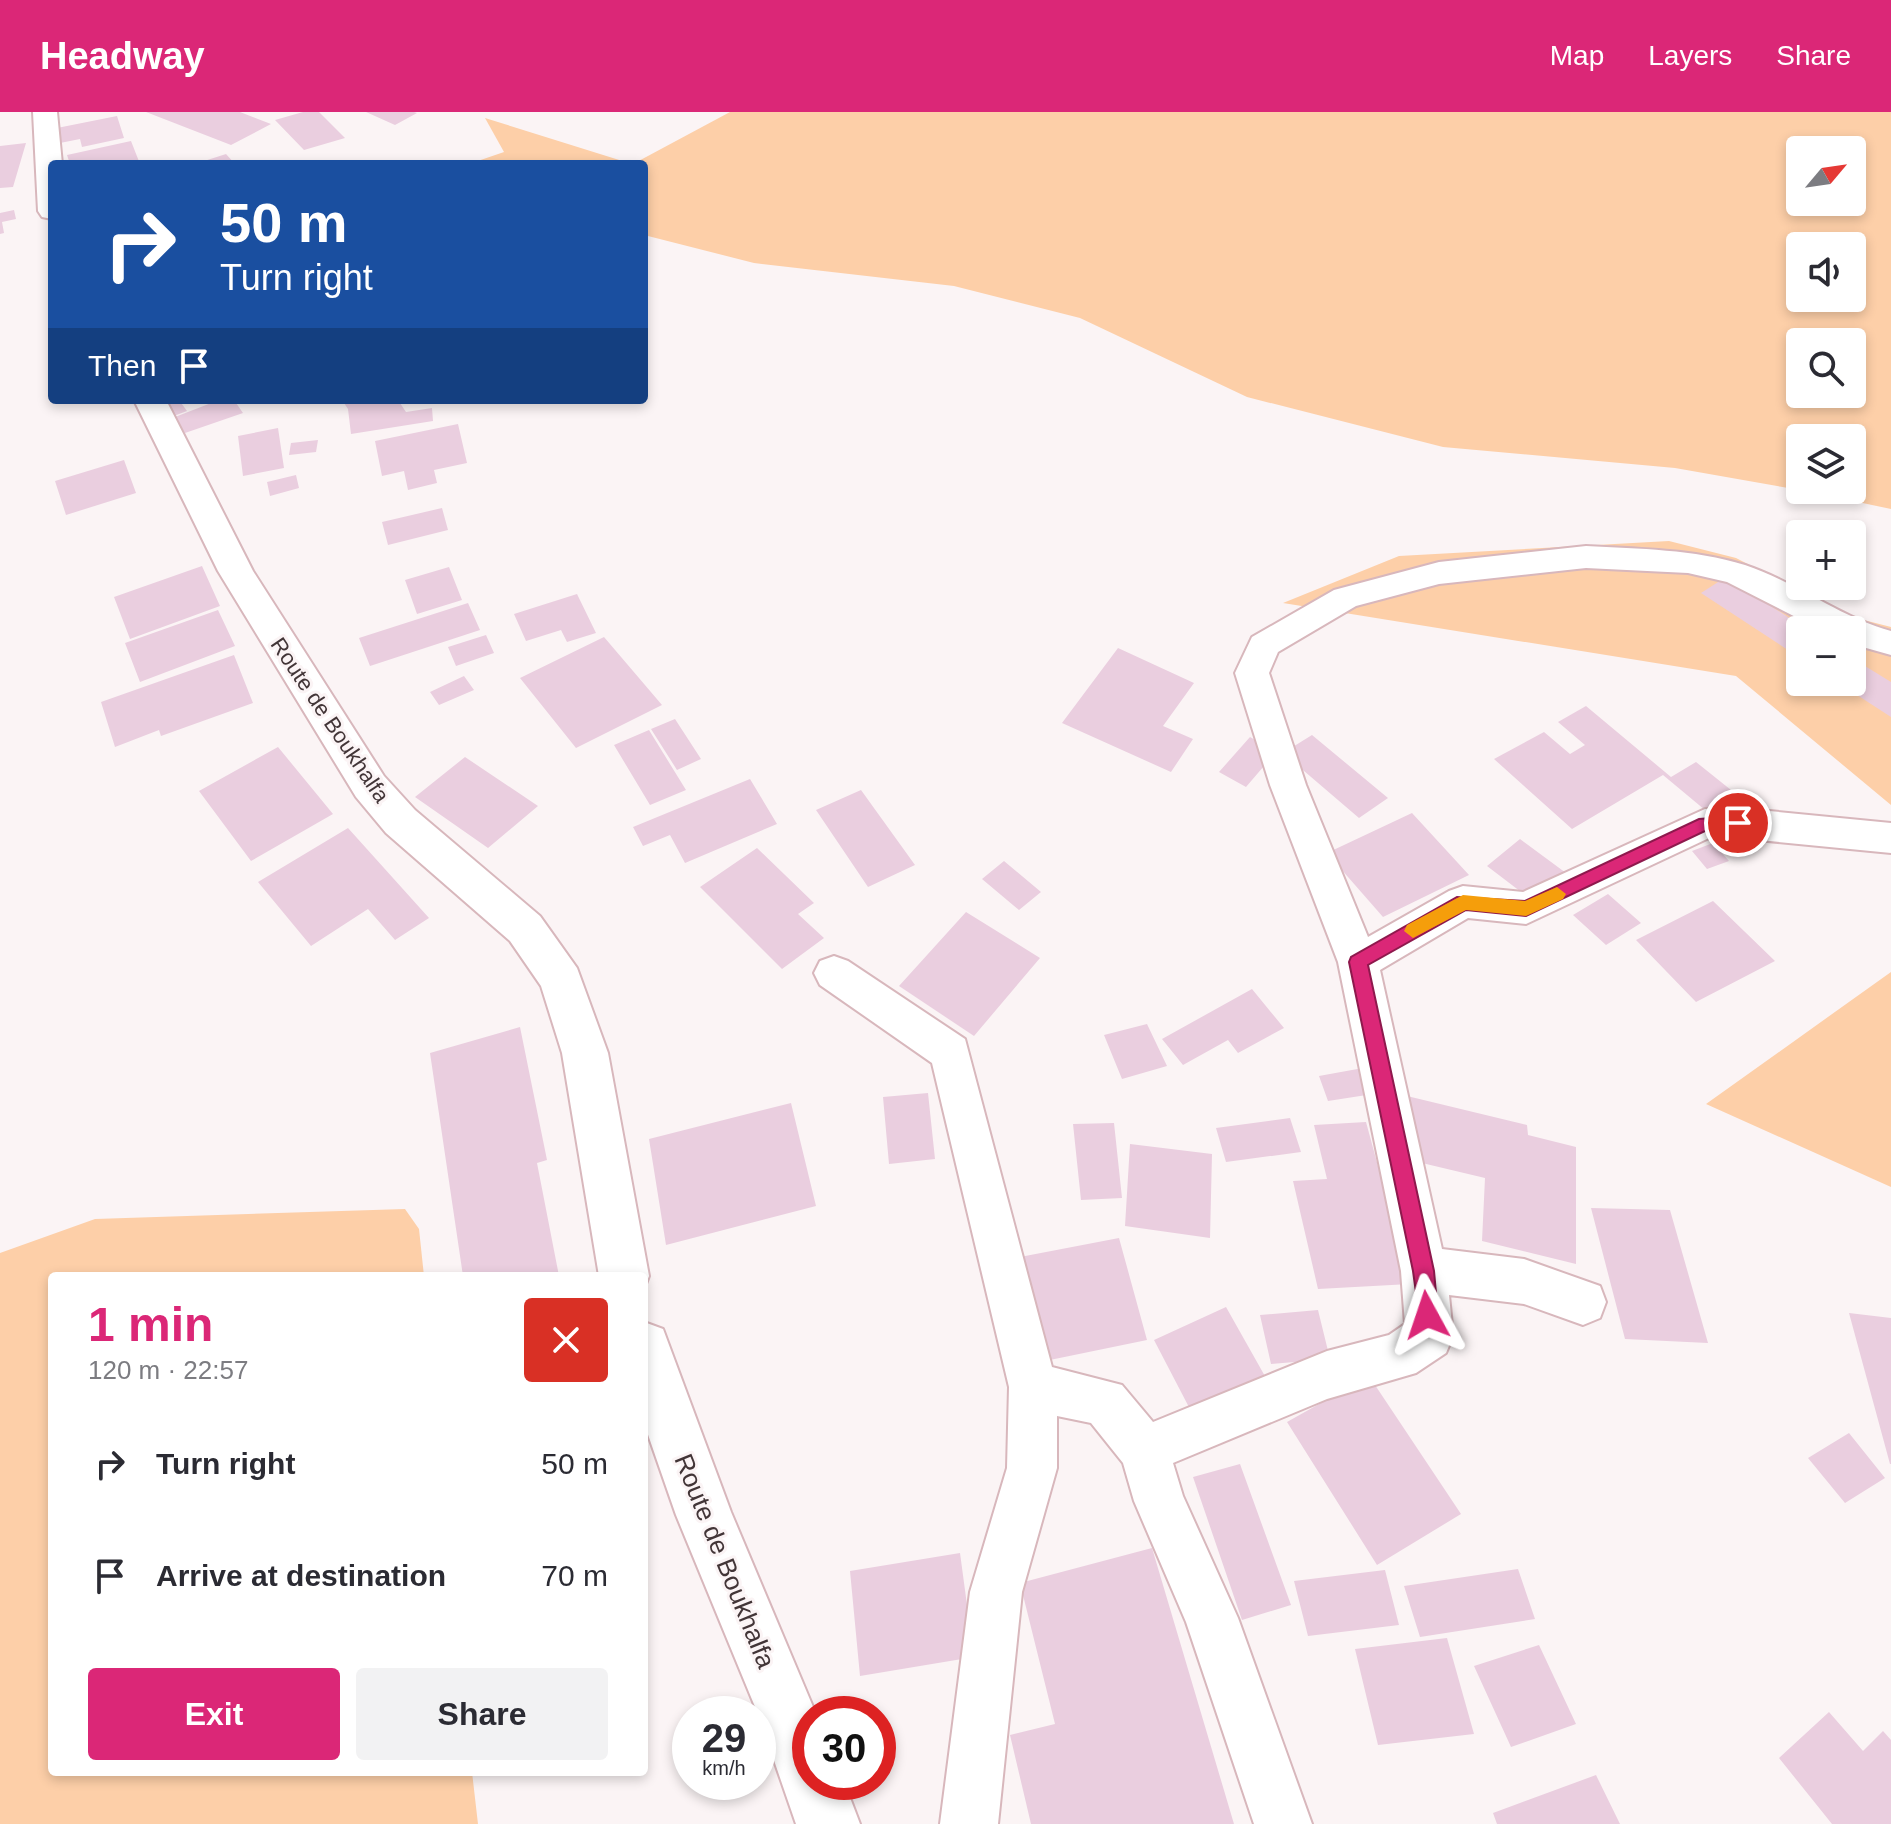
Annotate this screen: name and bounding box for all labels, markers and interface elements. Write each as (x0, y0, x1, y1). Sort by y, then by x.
text: Headway (40, 35, 205, 77)
text: Map (1550, 40, 1604, 71)
text: Layers (1648, 40, 1732, 71)
text: Share (1776, 40, 1851, 71)
north arrow (1786, 136, 1866, 216)
map controls (1786, 136, 1866, 696)
text: 50 m (220, 191, 348, 254)
icon: right (88, 192, 192, 296)
button: sound (1786, 232, 1866, 312)
text: Turn right (220, 257, 373, 298)
button: search (1786, 328, 1866, 408)
icon: arrive (172, 344, 216, 388)
text: Then (88, 349, 156, 382)
button: layers (1786, 424, 1866, 504)
button: + (1786, 520, 1866, 600)
button: − (1786, 616, 1866, 696)
street label: Route de Boukhalfa (266, 633, 395, 808)
pin (1704, 789, 1772, 857)
icon: arrive (1716, 801, 1760, 845)
position arrow (1385, 1273, 1469, 1357)
text: 1 min (88, 1298, 213, 1351)
button: close (524, 1298, 608, 1382)
text: 120 m · 22:57 (88, 1355, 248, 1385)
icon: right (88, 1442, 132, 1486)
text: Turn right (156, 1447, 295, 1480)
text: 50 m (541, 1447, 608, 1480)
street label: Route de Boukhalfa (668, 1450, 782, 1673)
icon: arrive (88, 1554, 132, 1598)
text: Arrive at destination (156, 1559, 446, 1592)
text: 70 m (541, 1559, 608, 1592)
button: Exit (88, 1668, 340, 1760)
button: Share (356, 1668, 608, 1760)
speed limit sign: 30 (792, 1696, 896, 1800)
text: 29 (702, 1716, 746, 1760)
text: km/h (702, 1757, 746, 1779)

